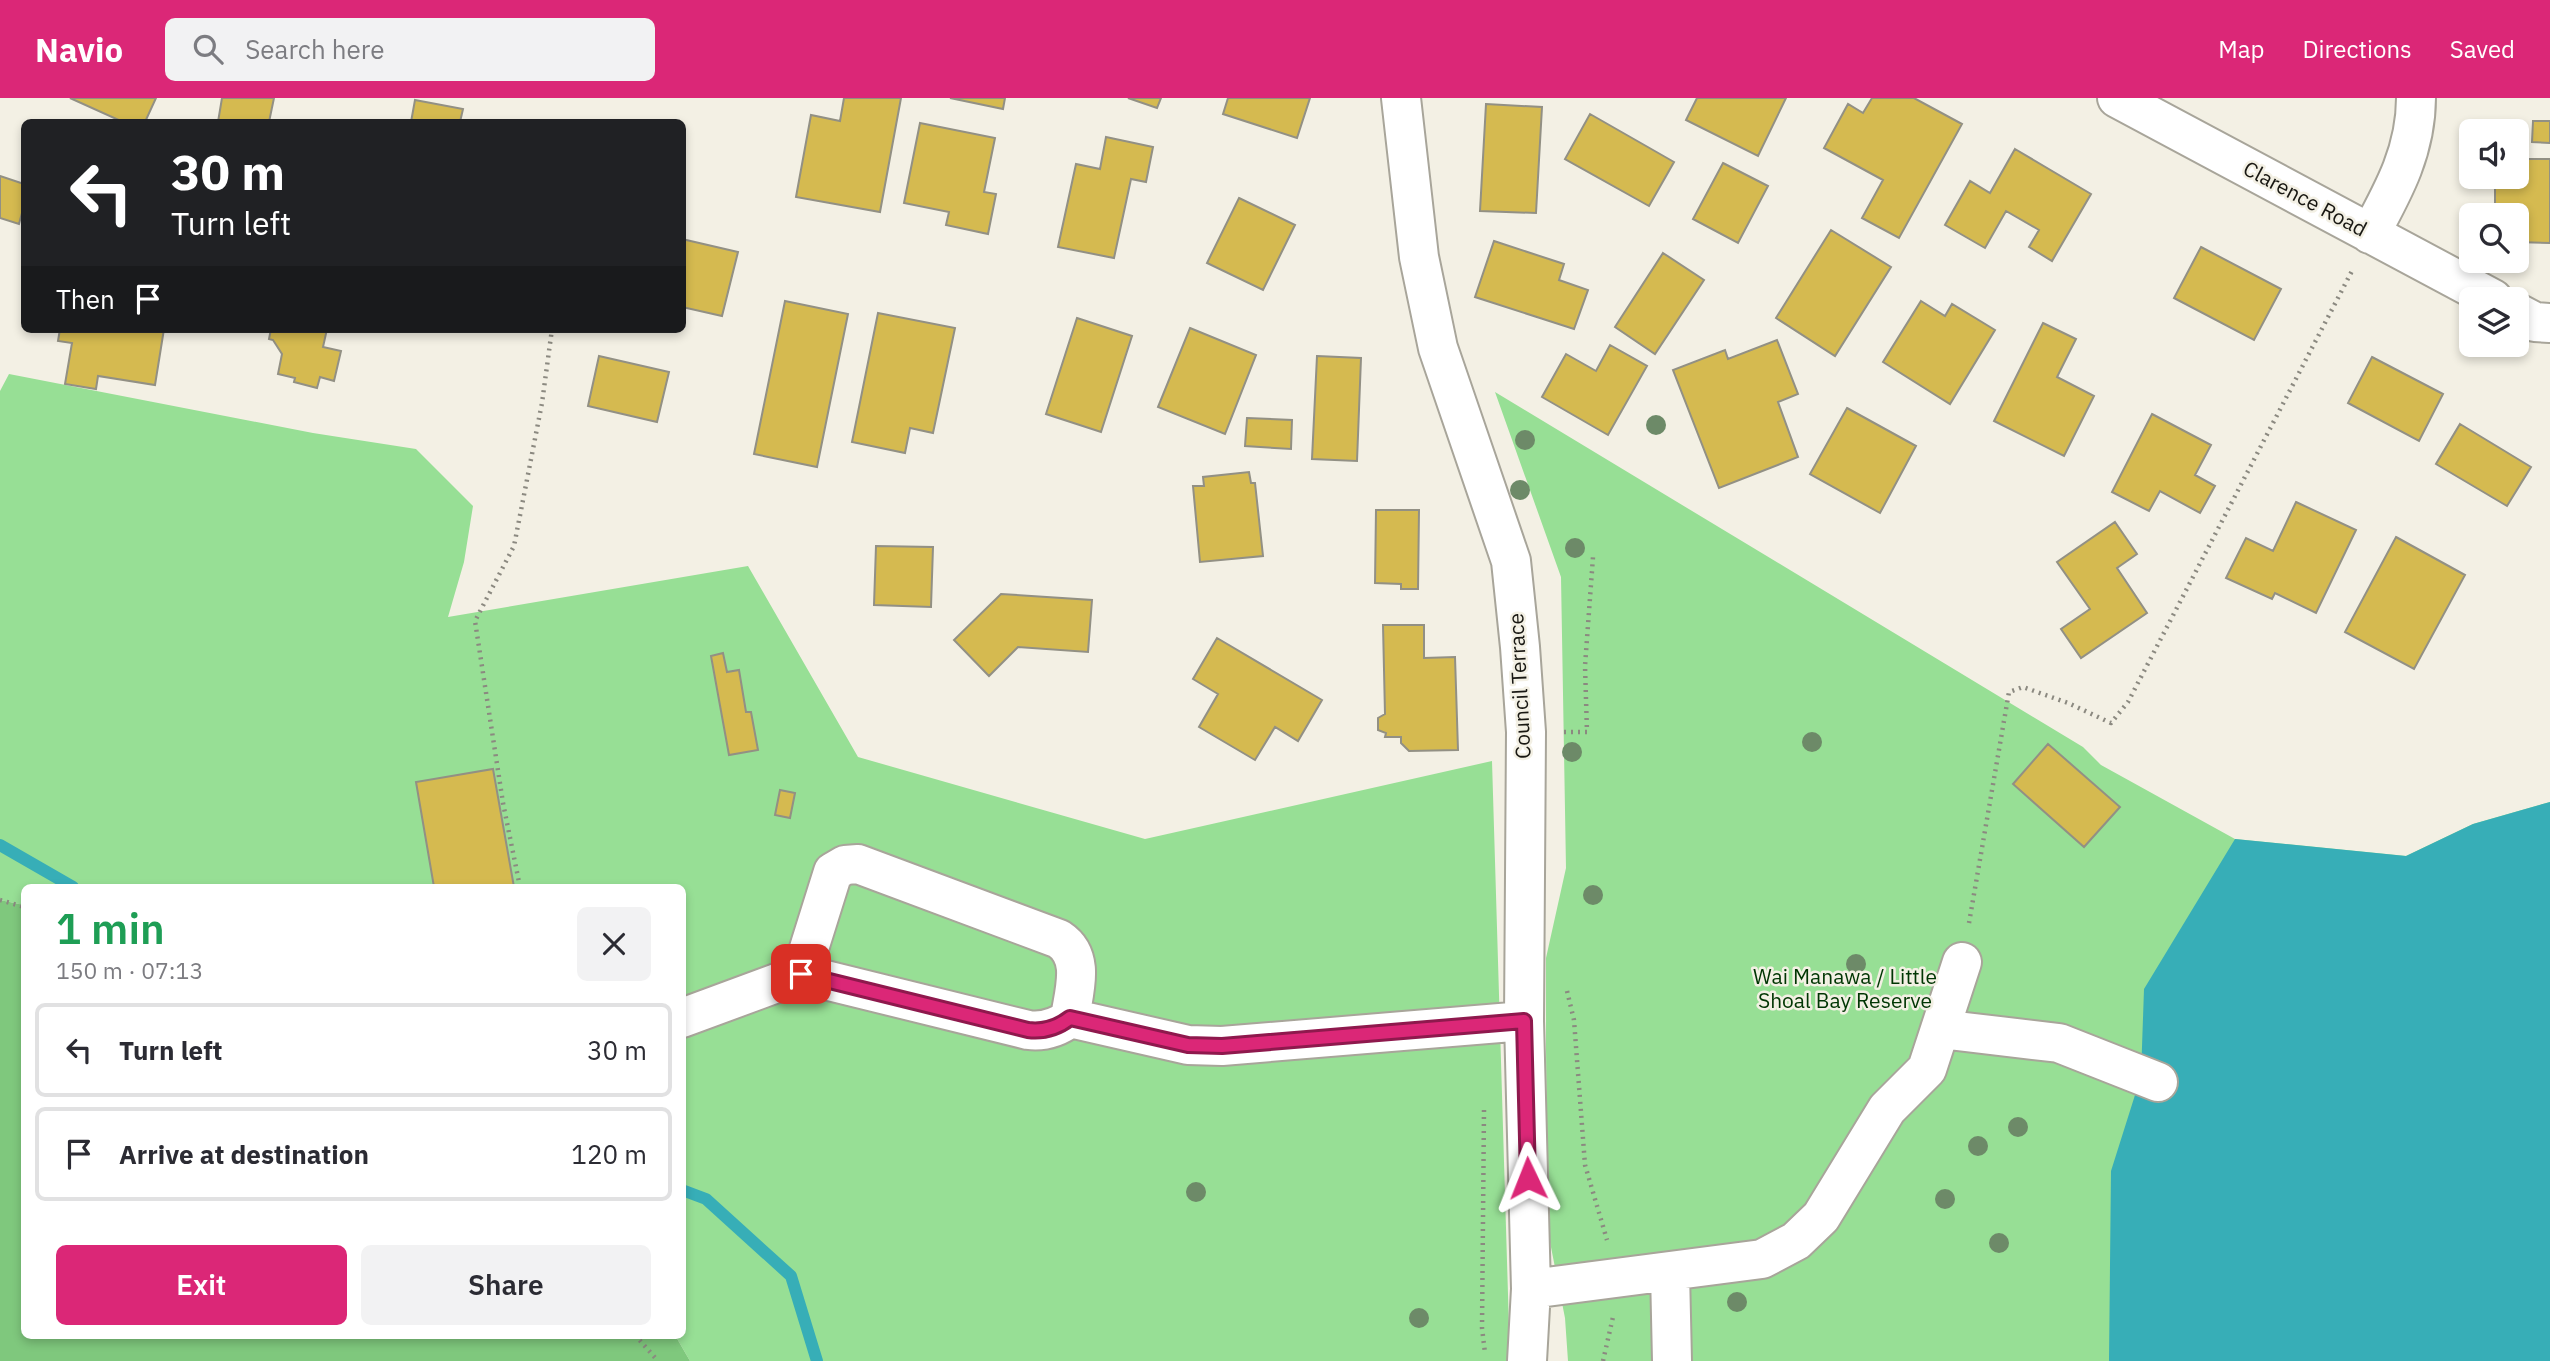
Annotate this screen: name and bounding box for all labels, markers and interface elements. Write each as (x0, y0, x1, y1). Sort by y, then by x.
search box (165, 18, 655, 81)
text: Navio (35, 28, 123, 71)
icon: search (189, 30, 227, 68)
text: Search here (245, 32, 385, 66)
text: Map (2218, 33, 2264, 65)
text: Directions (2302, 33, 2412, 65)
text: Saved (2450, 33, 2515, 65)
map controls (2459, 119, 2529, 357)
button: sound (2459, 119, 2529, 189)
text: 30 m (171, 140, 285, 203)
icon: left (56, 147, 147, 238)
street label: Clarence Road (2239, 154, 2372, 242)
text: Turn left (171, 202, 291, 244)
button: search (2459, 203, 2529, 273)
icon: arrive (129, 280, 167, 318)
text: Then (56, 282, 115, 316)
button: layers (2459, 287, 2529, 357)
street label: Council Terrace (1501, 613, 1537, 760)
text: 1 min (56, 901, 165, 956)
button: close (577, 907, 651, 981)
pin (771, 944, 831, 1004)
text: 150 m · 07:13 (56, 955, 203, 985)
icon: arrive (782, 955, 820, 993)
park label: Wai Manawa / Little Shoal Bay Reserve (1753, 962, 1937, 1014)
icon: left (60, 1031, 98, 1069)
text: Turn left (119, 1033, 222, 1067)
text: 30 m (587, 1033, 647, 1067)
icon: arrive (60, 1135, 98, 1173)
text: Arrive at destination (119, 1137, 369, 1171)
text: 120 m (571, 1137, 647, 1171)
position arrow (1491, 1141, 1565, 1215)
button: Exit (56, 1245, 347, 1325)
button: Share (361, 1245, 651, 1325)

